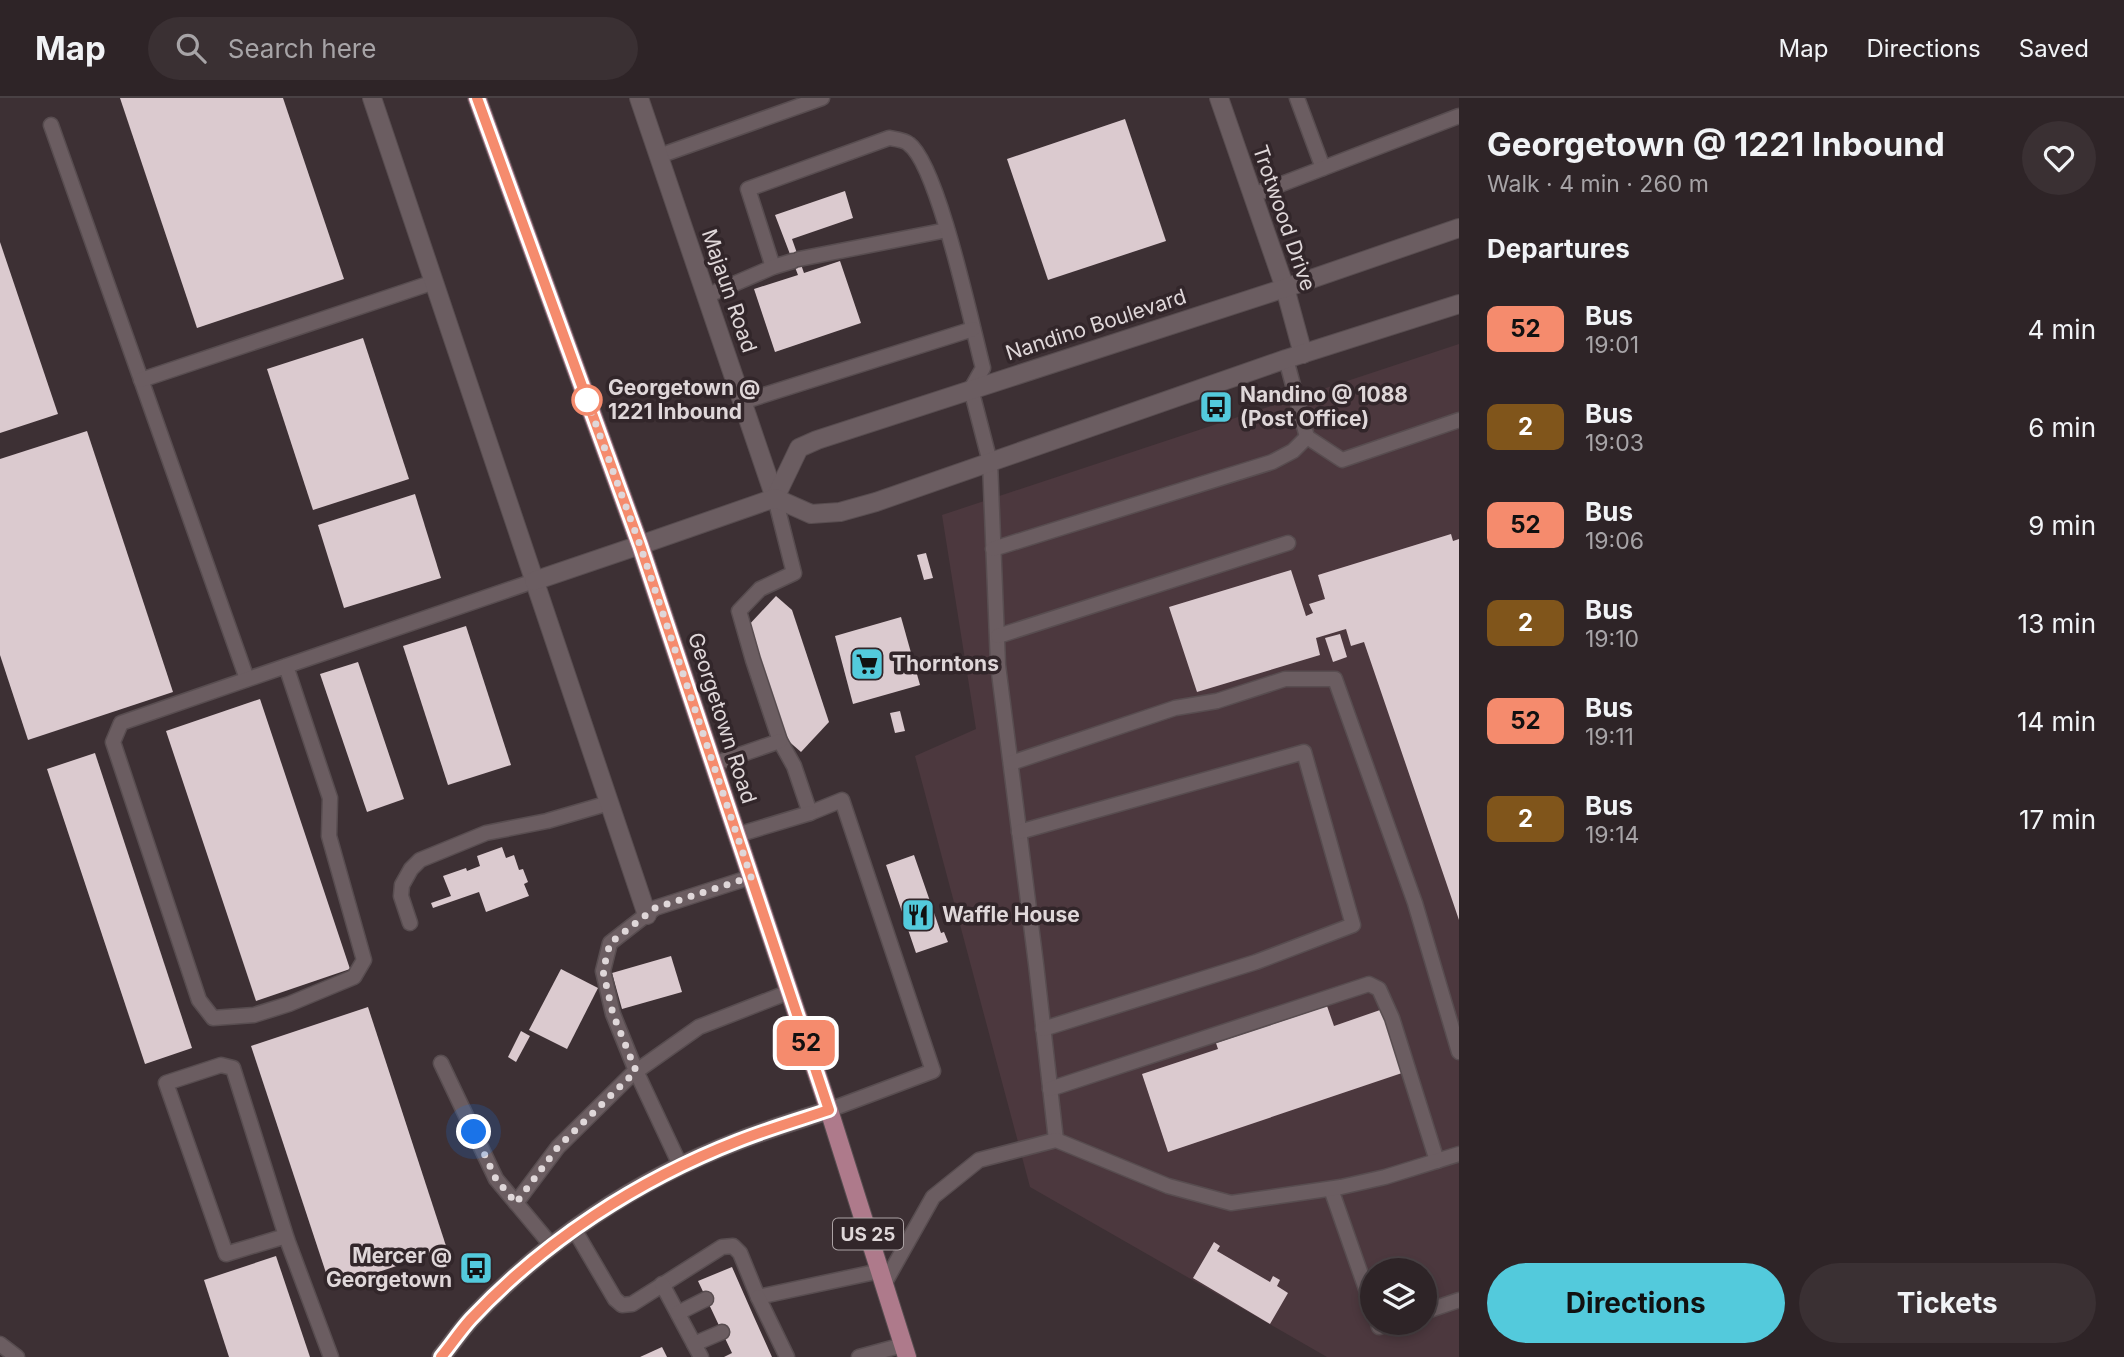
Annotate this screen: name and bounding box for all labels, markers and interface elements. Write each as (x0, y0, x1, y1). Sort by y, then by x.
search box (148, 17, 638, 80)
text: Map (35, 28, 106, 68)
icon: search (172, 29, 210, 67)
text: Search here (228, 33, 376, 64)
text: Map (1779, 34, 1828, 63)
text: Directions (1866, 34, 1981, 63)
text: Saved (2019, 34, 2089, 63)
button: heart (2022, 121, 2096, 195)
text: Georgetown @ 1221 Inbound (1487, 124, 1945, 164)
street label: Trotwood Drive (1248, 142, 1321, 294)
text: Walk · 4 min · 260 m (1487, 170, 1709, 198)
street label: Majaun Road (697, 226, 762, 356)
text: Departures (1487, 233, 1630, 264)
street label: Nandino Boulevard (1002, 284, 1189, 366)
text: Bus (1585, 300, 1633, 331)
text: 52 (1510, 314, 1541, 343)
text: 4 min (2027, 314, 2096, 345)
text: 19:01 (1585, 331, 1639, 359)
place label: Georgetown @ 1221 Inbound (608, 375, 760, 424)
place label: Nandino @ 1088 (Post Office) (1240, 382, 1408, 431)
marker: Georgetown @ 1221 Inbound (572, 385, 602, 415)
bus stop icon: Nandino @ 1088 (Post Office) (1197, 388, 1235, 426)
text: Bus (1585, 398, 1633, 429)
text: 2 (1518, 412, 1533, 441)
text: 6 min (2028, 412, 2096, 443)
text: 19:03 (1585, 429, 1644, 457)
text: Bus (1585, 496, 1633, 527)
text: 52 (1510, 510, 1541, 539)
text: 9 min (2028, 510, 2096, 541)
text: 19:06 (1585, 527, 1644, 555)
text: Bus (1585, 594, 1633, 625)
text: 2 (1518, 608, 1533, 637)
text: 13 min (2018, 608, 2096, 639)
text: 19:10 (1585, 625, 1639, 653)
street label: Georgetown Road (683, 629, 762, 806)
supermarket icon: Thorntons (848, 645, 886, 683)
place label: Thorntons (892, 651, 999, 676)
text: Bus (1585, 692, 1633, 723)
text: 52 (1510, 706, 1541, 735)
text: 14 min (2017, 706, 2096, 737)
text: 19:11 (1585, 723, 1634, 751)
text: Bus (1585, 790, 1633, 821)
text: 2 (1518, 804, 1533, 833)
text: 17 min (2019, 804, 2096, 835)
text: 19:14 (1585, 821, 1639, 849)
restaurant icon: Waffle House (899, 896, 937, 934)
place label: Waffle House (942, 902, 1080, 927)
line badge: 52 (774, 1020, 838, 1066)
text: 52 (791, 1028, 821, 1057)
your location (456, 1114, 491, 1149)
road number: US 25 (833, 1218, 903, 1250)
place label: Mercer @ Georgetown (326, 1243, 452, 1292)
bus stop icon: Mercer @ Georgetown (457, 1249, 495, 1287)
map controls (1360, 1258, 1437, 1335)
button: layers (1360, 1258, 1437, 1335)
button: Directions (1487, 1263, 1785, 1343)
button: Tickets (1799, 1263, 2096, 1343)

